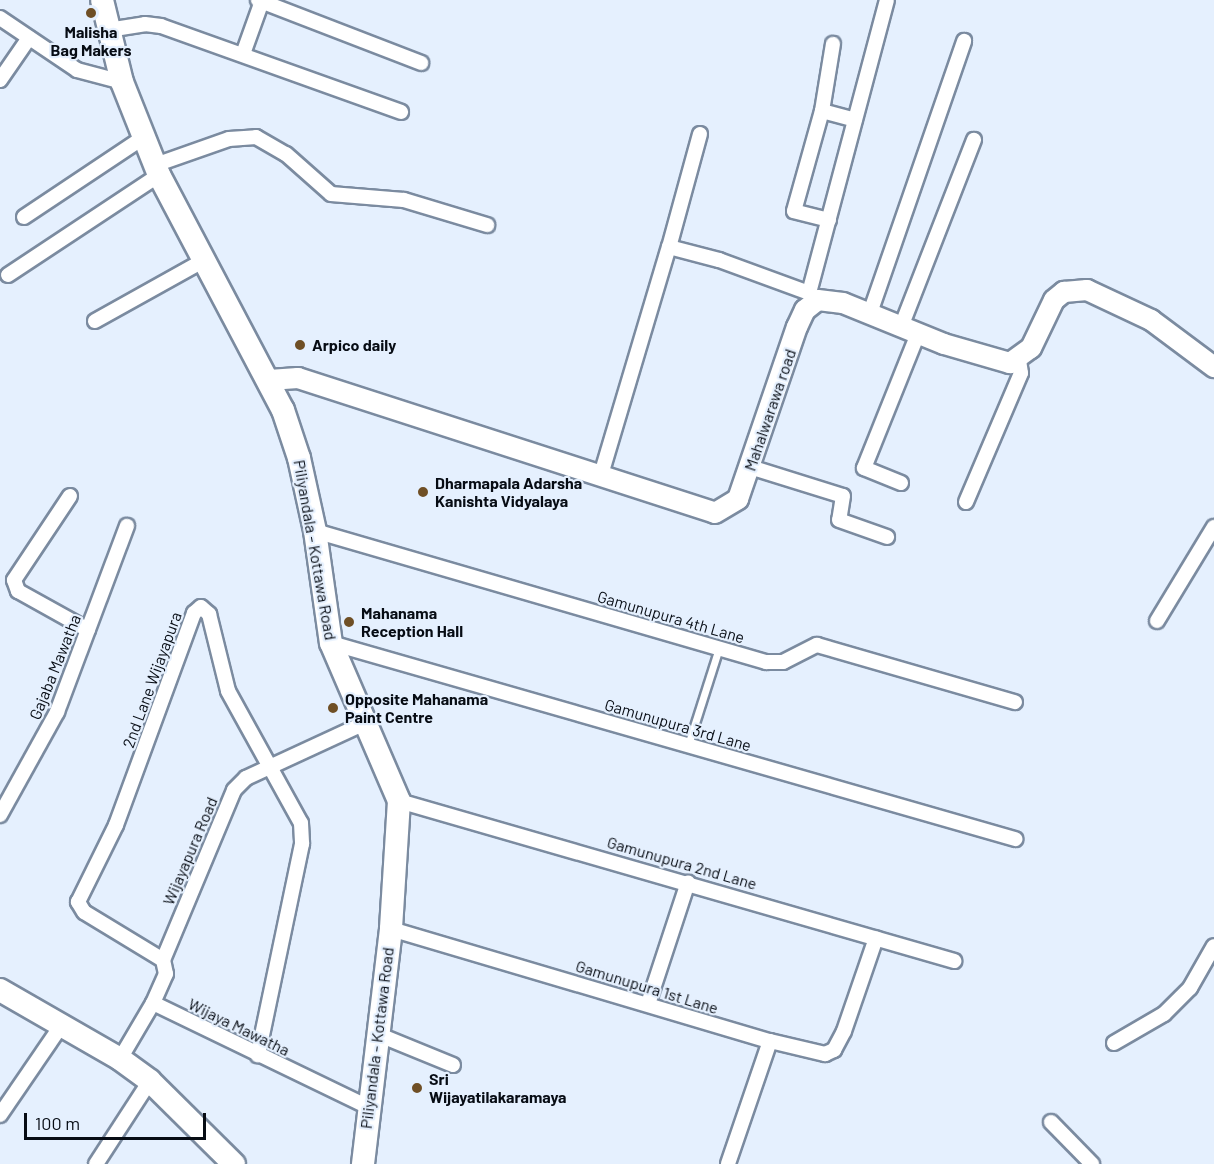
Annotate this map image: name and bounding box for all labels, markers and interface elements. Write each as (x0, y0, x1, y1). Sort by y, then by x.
marker: Malisha Bag Makers (84, 6, 98, 20)
place label: Malisha Bag Makers (51, 22, 131, 60)
place label: Arpico daily (312, 335, 396, 355)
marker: Arpico daily (293, 338, 307, 352)
street label: Mahalwarawa road (740, 347, 800, 473)
street label: Piliyandala - Kottawa Road (290, 458, 340, 642)
place label: Dharmapala Adarsha Kanishta Vidyalaya (435, 473, 582, 511)
marker: Dharmapala Adarsha Kanishta Vidyalaya (416, 485, 430, 499)
street label: Gamunupura 4th Lane (595, 587, 747, 647)
place label: Mahanama Reception Hall (361, 603, 463, 641)
street label: 2nd Lane Wijayapura (118, 609, 186, 751)
street label: Gajaba Mawatha (25, 612, 85, 722)
marker: Mahanama Reception Hall (342, 615, 356, 629)
place label: Opposite Mahanama Paint Centre (345, 689, 488, 727)
street label: Gamunupura 3rd Lane (602, 695, 754, 755)
marker: Opposite Mahanama Paint Centre (326, 701, 340, 715)
street label: Wijayapura Road (159, 794, 221, 908)
street label: Gamunupura 2nd Lane (605, 832, 759, 894)
street label: Piliyandala - Kottawa Road (356, 946, 398, 1130)
street label: Gamunupura 1st Lane (573, 956, 721, 1018)
street label: Wijaya Mawatha (185, 994, 293, 1060)
place label: Sri Wijayatilakaramaya (429, 1069, 567, 1107)
marker: Sri Wijayatilakaramaya (410, 1081, 424, 1095)
scale bar (27, 1101, 208, 1139)
text: 100 m (35, 1112, 80, 1134)

